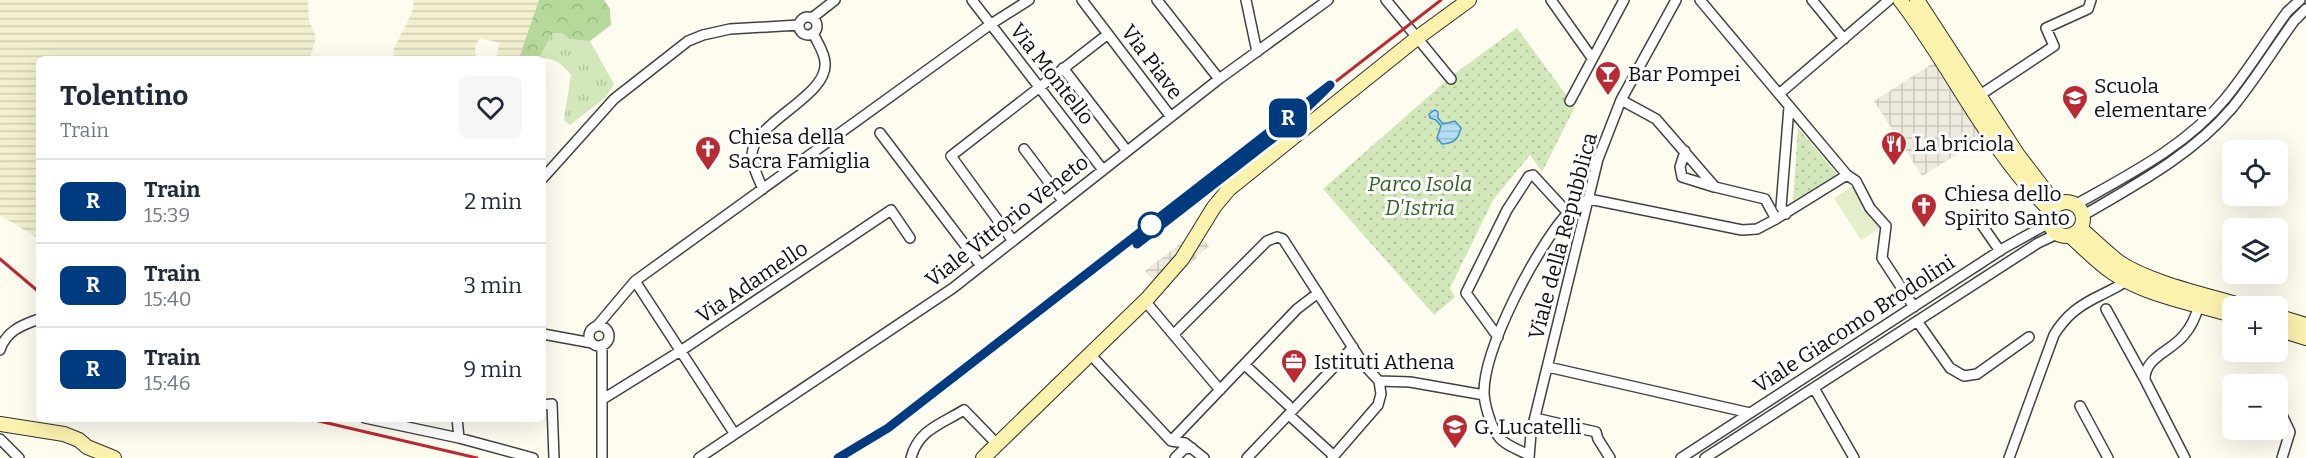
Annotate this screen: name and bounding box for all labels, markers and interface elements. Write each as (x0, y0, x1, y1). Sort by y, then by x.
street label: Via Montello (1004, 18, 1100, 130)
street label: Via Piave (1116, 20, 1188, 104)
bar icon: Bar Pompei (1593, 59, 1623, 97)
place label: Bar Pompei (1628, 61, 1741, 87)
place label: Scuola elementare (2094, 73, 2207, 123)
button: heart (459, 76, 522, 139)
text: Tolentino (60, 79, 188, 112)
school or university icon: Scuola elementare (2060, 83, 2090, 121)
line badge: R (1268, 98, 1308, 138)
text: R (1281, 105, 1295, 131)
text: Train (60, 118, 109, 142)
place label: Chiesa della Sacra Famiglia (728, 124, 871, 174)
street label: Viale della Repubblica (1523, 129, 1603, 342)
restaurant icon: La briciola (1879, 129, 1909, 167)
place label: La briciola (1914, 131, 2015, 157)
church icon: Chiesa della Sacra Famiglia (693, 134, 723, 172)
map controls (2222, 140, 2288, 440)
button: locate (2222, 140, 2288, 206)
street label: Viale Vittorio Veneto (920, 149, 1094, 293)
park label: Parco Isola D'Istria (1368, 171, 1472, 221)
text: Train (144, 176, 200, 203)
place label: Chiesa dello Spirito Santo (1944, 181, 2070, 231)
text: R (86, 188, 100, 214)
text: 2 min (464, 188, 522, 215)
church icon: Chiesa dello Spirito Santo (1909, 191, 1939, 229)
text: 15:39 (144, 203, 190, 227)
unlabelled marker (1138, 212, 1164, 238)
button: layers (2222, 218, 2288, 284)
street label: Via Adamello (691, 235, 813, 329)
street label: Viale Giacomo Brodolini (1748, 249, 1960, 399)
text: Train (144, 260, 200, 287)
text: R (86, 272, 100, 298)
text: 3 min (464, 272, 522, 299)
text: 15:40 (144, 287, 192, 311)
button: + (2222, 296, 2288, 362)
text: Train (144, 344, 200, 371)
office icon: Istituti Athena (1279, 347, 1309, 385)
place label: Istituti Athena (1314, 349, 1455, 375)
text: R (86, 356, 100, 382)
text: 9 min (463, 356, 522, 383)
text: 15:46 (144, 371, 190, 395)
button: − (2222, 374, 2288, 440)
school or university icon: G. Lucatelli (1440, 412, 1470, 450)
place label: G. Lucatelli (1474, 414, 1581, 440)

